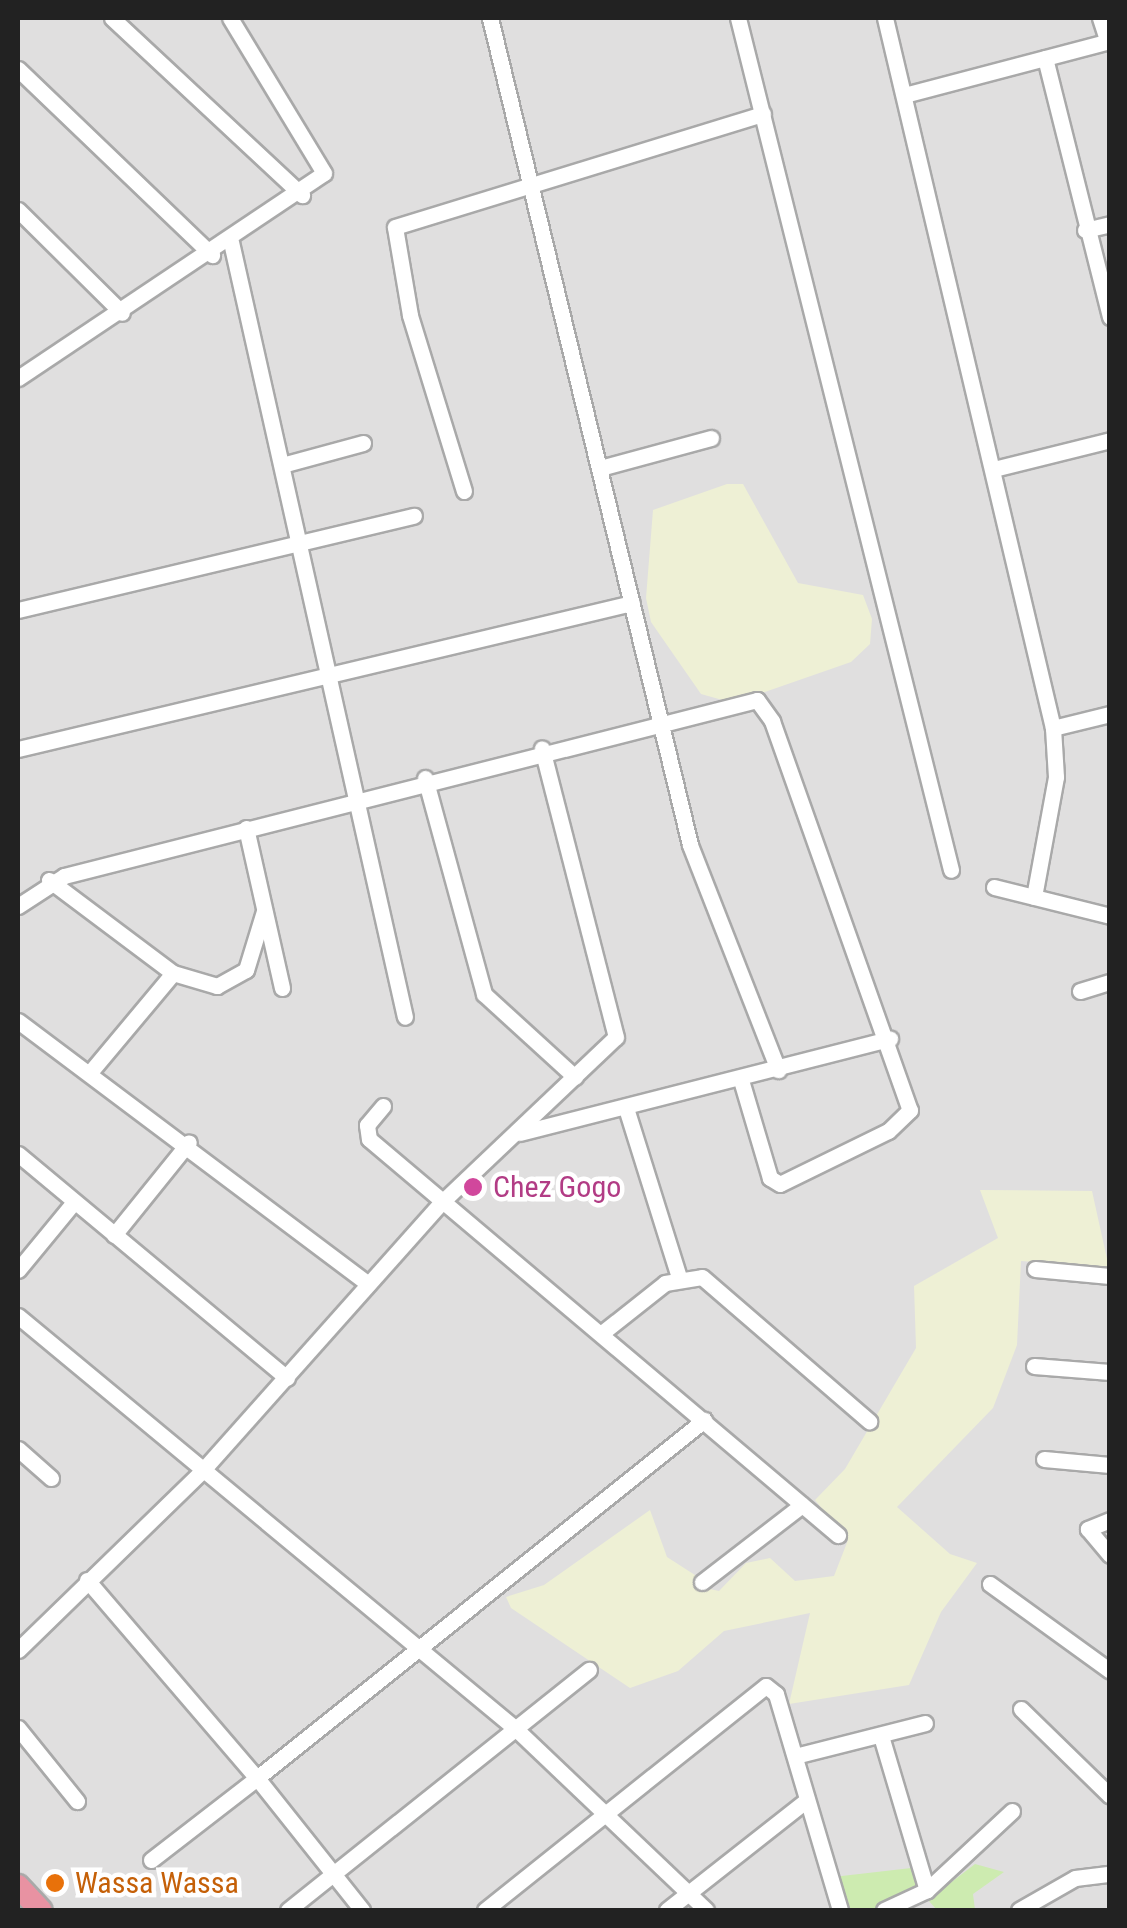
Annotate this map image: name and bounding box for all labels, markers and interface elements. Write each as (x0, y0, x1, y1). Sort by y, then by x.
place label: Chez Gogo (493, 1169, 621, 1205)
marker: Chez Gogo (462, 1176, 484, 1198)
place label: Wassa Wassa (75, 1865, 239, 1901)
marker: Wassa Wassa (44, 1872, 66, 1894)

